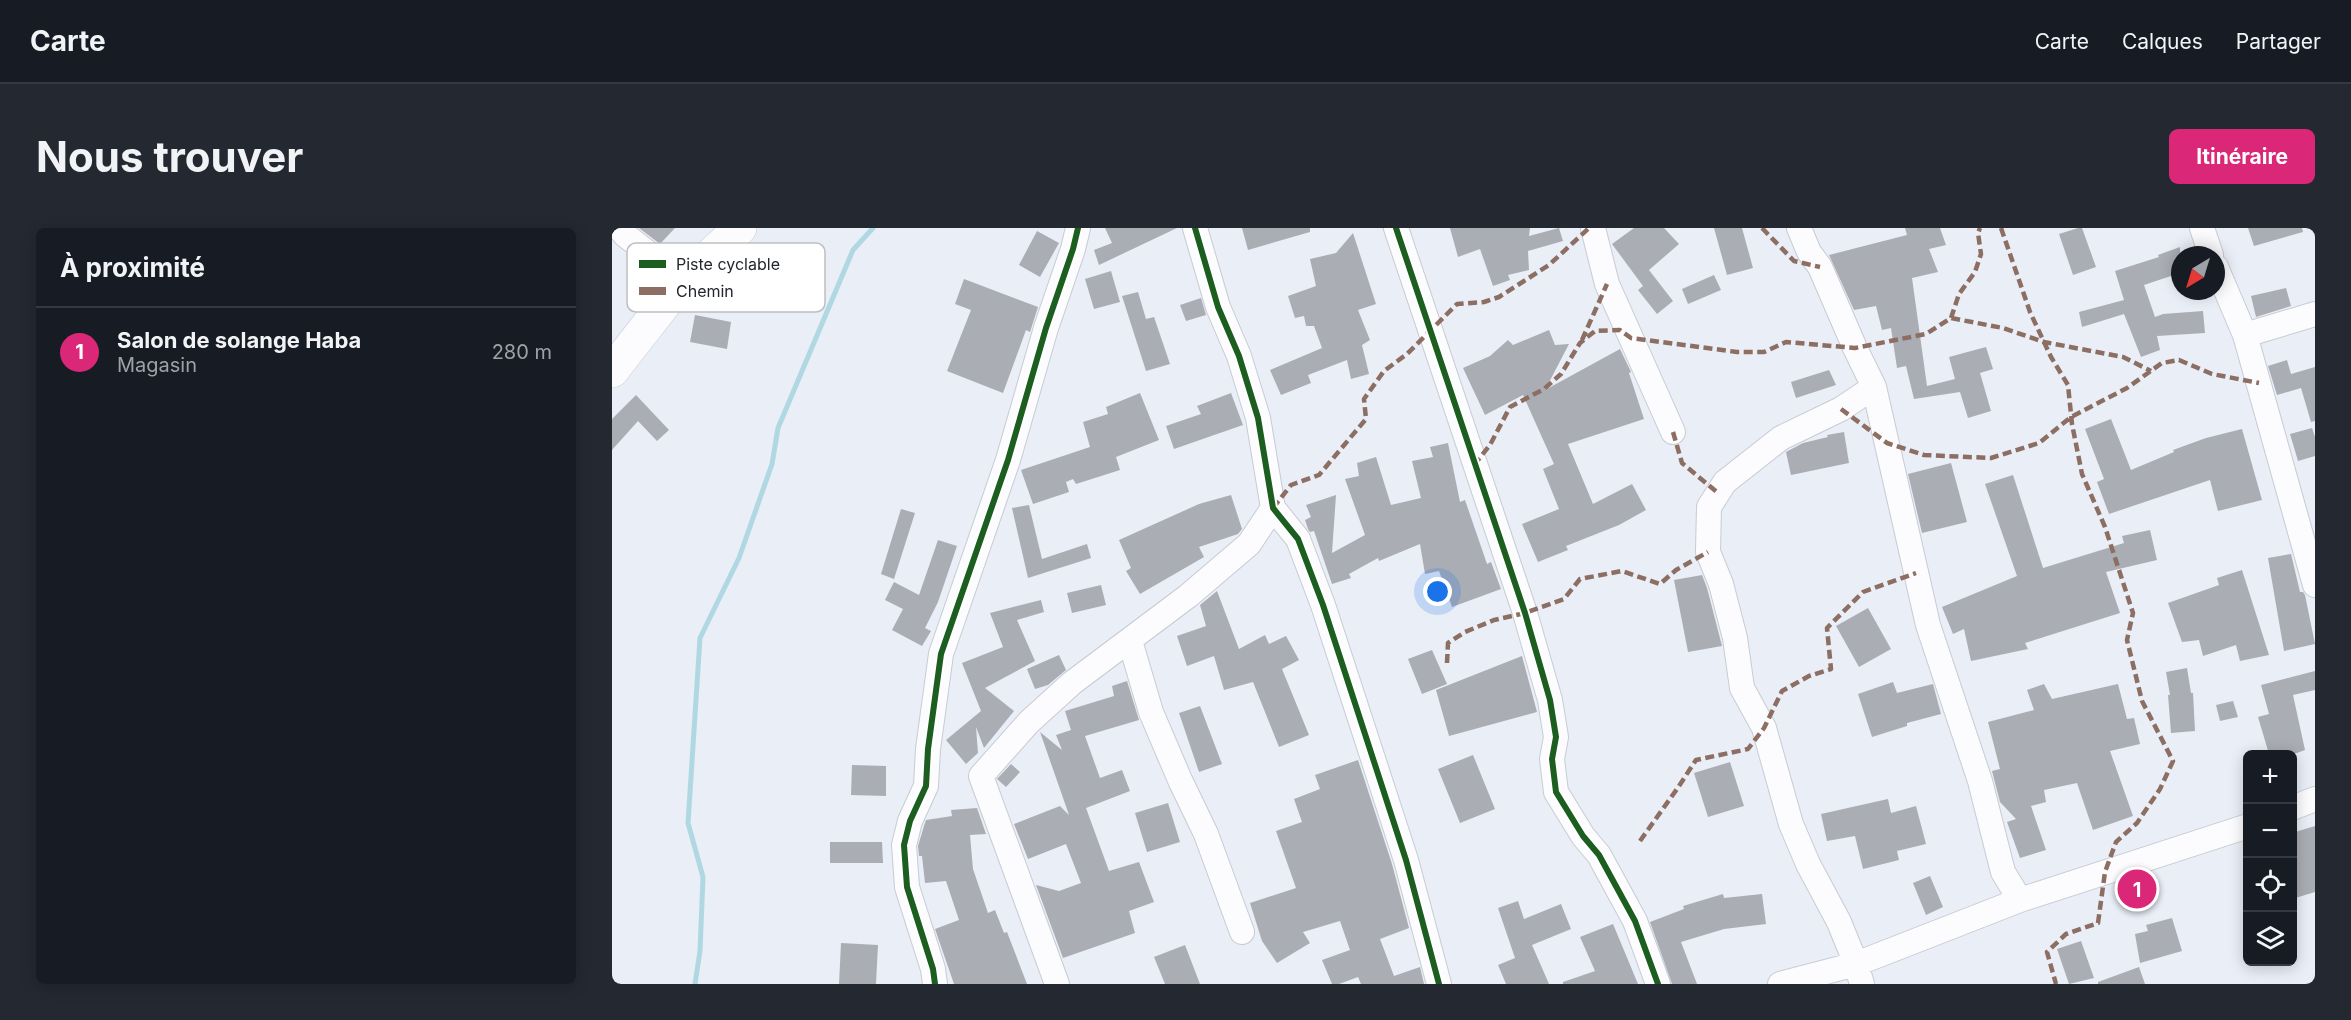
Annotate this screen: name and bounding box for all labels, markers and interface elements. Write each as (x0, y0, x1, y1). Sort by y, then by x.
text: Carte (30, 24, 106, 58)
text: Carte (2035, 29, 2089, 54)
text: Calques (2122, 29, 2203, 54)
text: Partager (2236, 29, 2321, 54)
button: Itinéraire (2169, 129, 2315, 184)
text: Nous trouver (36, 131, 303, 182)
legend (627, 243, 825, 312)
north arrow (2171, 246, 2225, 300)
text: À proximité (60, 252, 205, 283)
text: Piste cyclable (676, 254, 780, 274)
text: Chemin (676, 281, 734, 301)
text: Salon de solange Haba (117, 327, 361, 353)
text: 1 (75, 340, 84, 364)
text: 280 m (492, 340, 552, 364)
text: Magasin (117, 353, 197, 377)
your location (1423, 577, 1452, 606)
map controls (2243, 750, 2297, 966)
button: + (2243, 750, 2297, 804)
button: − (2243, 804, 2297, 858)
button: locate (2243, 858, 2297, 912)
pin: 1 (2118, 866, 2156, 912)
button: layers (2243, 912, 2297, 966)

